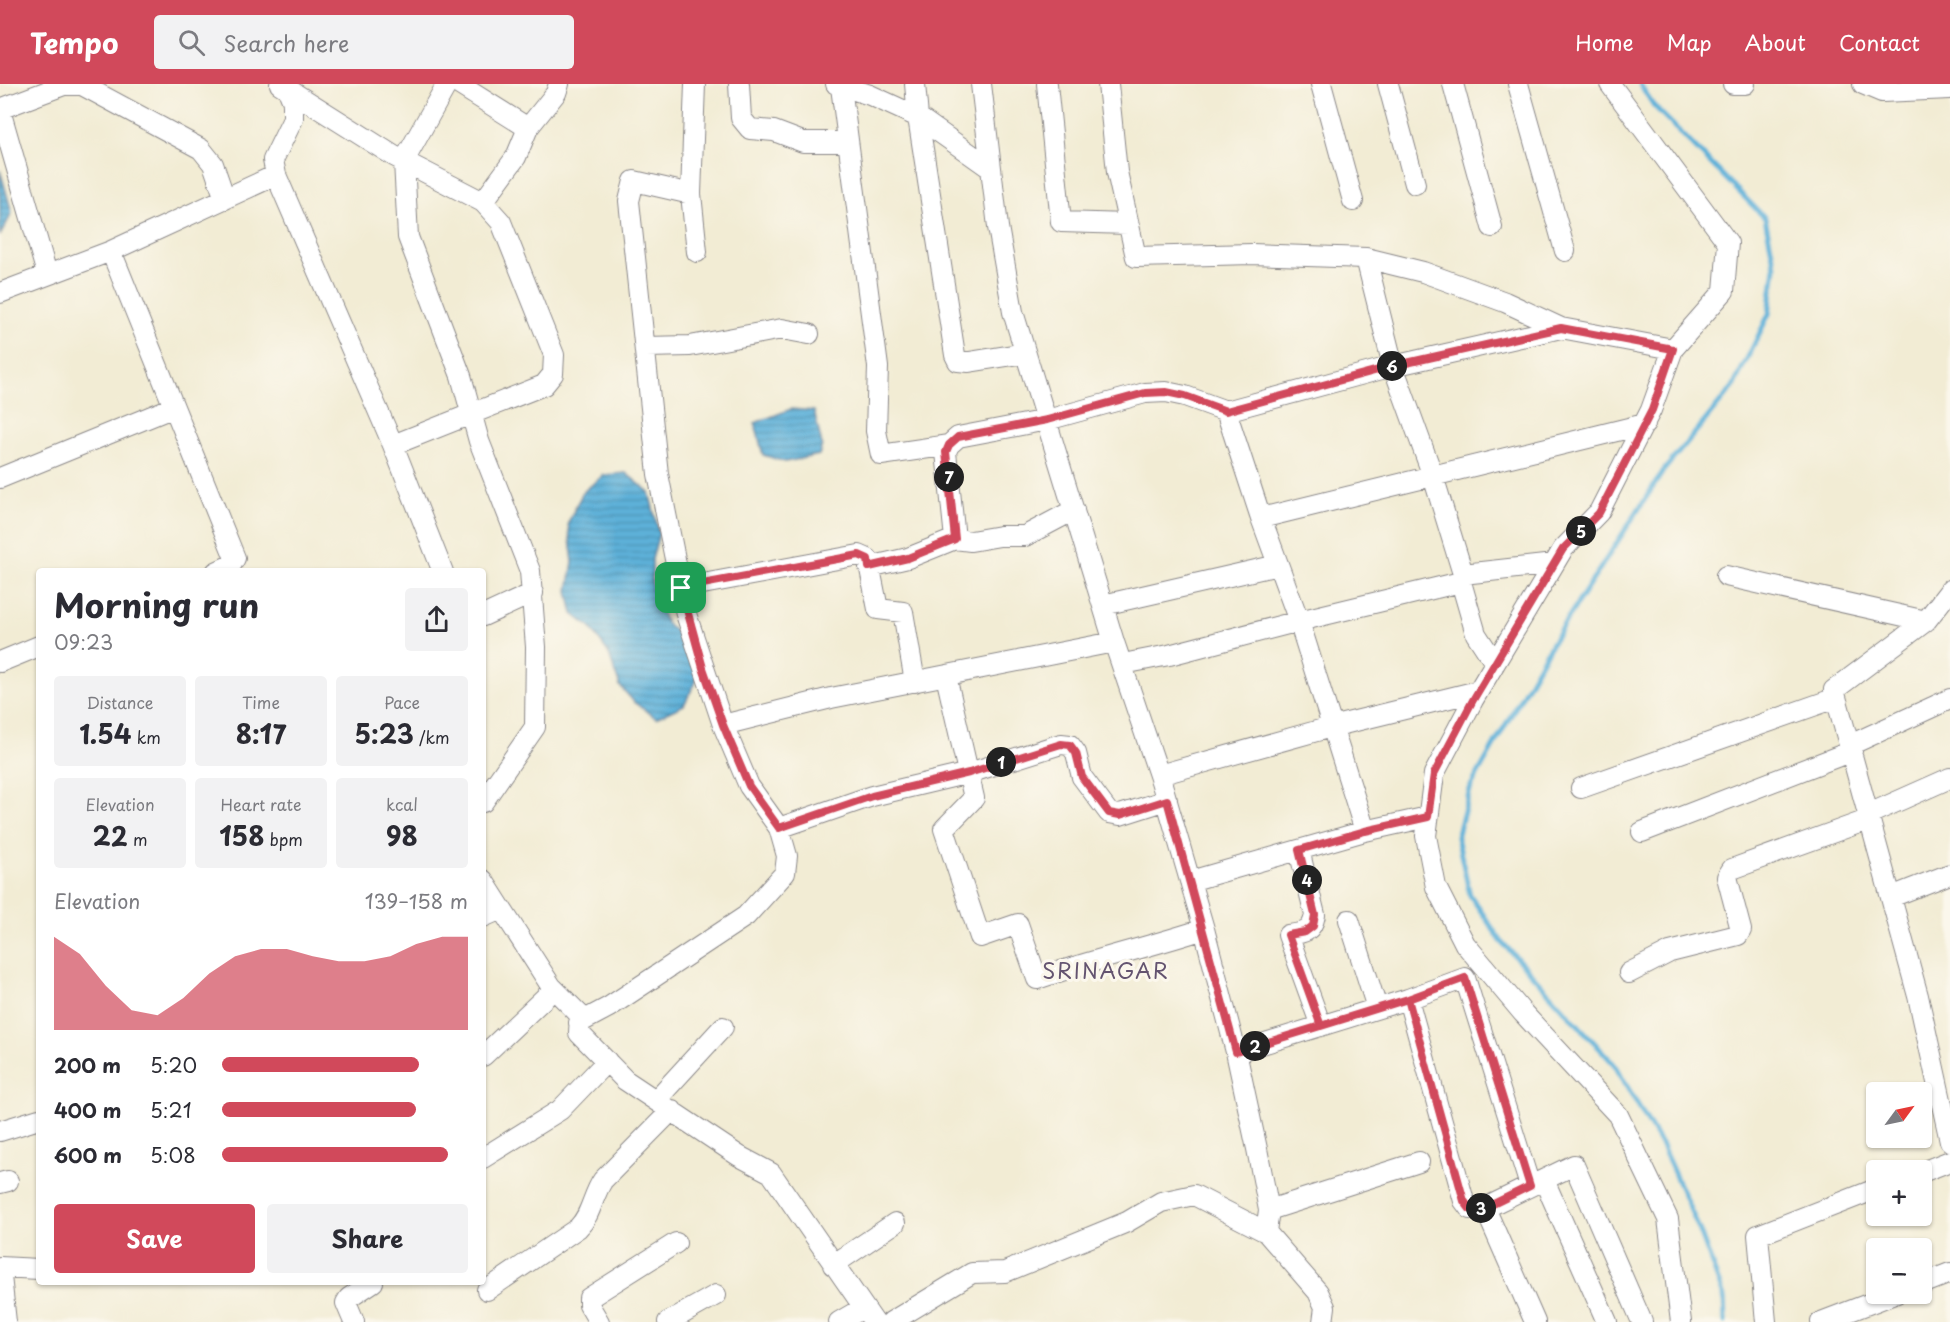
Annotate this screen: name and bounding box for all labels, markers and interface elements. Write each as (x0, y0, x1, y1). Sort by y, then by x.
search box (154, 15, 574, 69)
text: Tempo (30, 21, 118, 64)
icon: search (175, 26, 208, 59)
text: Search here (223, 26, 349, 59)
text: Home (1575, 26, 1634, 58)
text: Map (1667, 26, 1712, 58)
text: About (1745, 26, 1806, 58)
text: Contact (1839, 26, 1920, 58)
pin: 6 (1377, 351, 1407, 381)
text: 6 (1386, 354, 1398, 378)
pin: 7 (934, 462, 964, 492)
text: 7 (944, 465, 954, 489)
pin: 5 (1566, 516, 1596, 546)
text: 5 (1576, 519, 1586, 543)
pin (655, 562, 706, 613)
icon: arrive (664, 571, 697, 604)
text: Morning run (54, 579, 259, 629)
button: share (405, 588, 468, 651)
text: 09:23 (54, 627, 113, 657)
text: Distance (86, 690, 154, 714)
text: Time (242, 690, 280, 714)
text: Pace (384, 690, 420, 714)
text: 1.54 (79, 714, 132, 753)
text: 8:17 (236, 714, 286, 753)
text: 5:23 (354, 714, 414, 753)
text: km (132, 725, 161, 749)
text: /km (414, 725, 450, 749)
pin: 1 (986, 747, 1016, 777)
text: 1 (997, 750, 1005, 774)
text: Elevation (85, 792, 155, 816)
text: Heart rate (221, 792, 301, 816)
text: kcal (386, 792, 418, 816)
text: 22 (92, 816, 128, 855)
text: 158 (219, 816, 264, 855)
text: 98 (386, 816, 418, 855)
text: m (128, 827, 148, 851)
text: bpm (264, 827, 303, 851)
pin: 4 (1292, 865, 1322, 895)
text: 4 (1302, 868, 1312, 892)
text: Elevation (54, 886, 140, 916)
text: 139–158 m (365, 886, 468, 916)
district label: SRINAGAR (1042, 954, 1170, 986)
pin: 2 (1240, 1031, 1270, 1061)
text: 2 (1249, 1034, 1261, 1058)
text: 200 m (54, 1050, 121, 1080)
text: 5:20 (150, 1050, 197, 1080)
north arrow (1866, 1082, 1932, 1148)
map controls (1866, 1082, 1932, 1304)
text: 400 m (54, 1095, 122, 1125)
text: 5:21 (150, 1095, 192, 1125)
text: 600 m (54, 1140, 122, 1170)
text: 5:08 (150, 1140, 196, 1170)
button: + (1866, 1160, 1932, 1226)
pin: 3 (1466, 1193, 1496, 1223)
text: 3 (1476, 1196, 1486, 1220)
button: Save (54, 1204, 255, 1273)
button: Share (267, 1204, 468, 1273)
button: − (1866, 1238, 1932, 1304)

